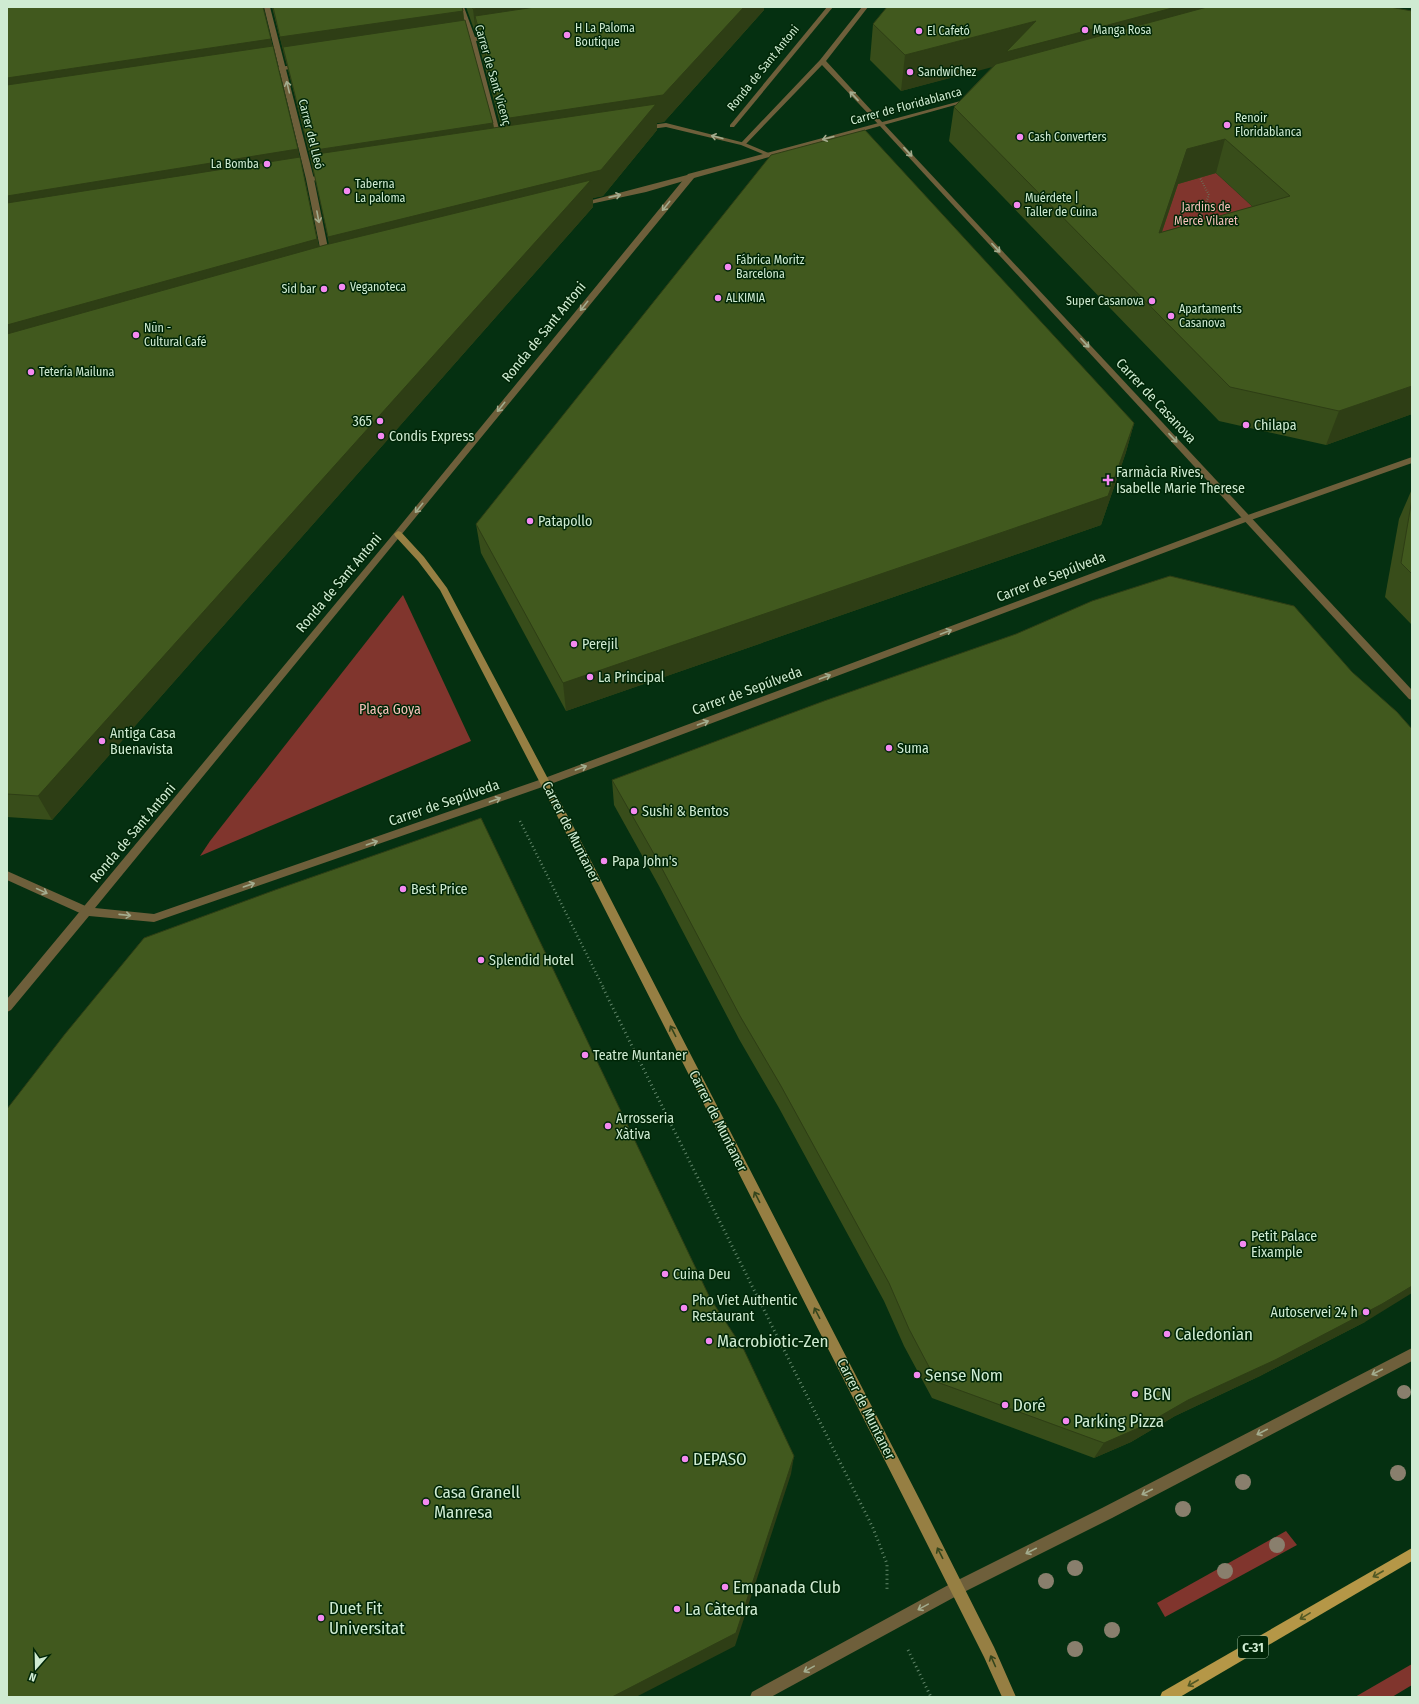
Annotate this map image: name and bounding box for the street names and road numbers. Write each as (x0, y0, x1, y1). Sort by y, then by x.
street label: Ronda de Sant Antoni (724, 22, 802, 114)
street label: Carrer de Sant Vicenç (472, 23, 514, 127)
street label: Carrer de Floridablanca (849, 84, 963, 128)
street label: Carrer del Lleó (296, 98, 326, 170)
street label: Ronda de Sant Antoni (498, 278, 590, 386)
street label: Carrer de Casanova (1112, 355, 1200, 447)
street label: Ronda de Sant Antoni (293, 530, 385, 636)
street label: Carrer de Sepúlveda (994, 548, 1108, 606)
street label: Carrer de Sepúlveda (690, 663, 804, 719)
street label: Carrer de Sepúlveda (387, 776, 502, 830)
street label: Carrer de Muntaner (538, 779, 604, 885)
street label: Ronda de Sant Antoni (87, 780, 179, 886)
street label: Carrer de Muntaner (685, 1068, 751, 1174)
street label: Carrer de Muntaner (833, 1356, 899, 1462)
road number: C-31 (1238, 1636, 1268, 1658)

